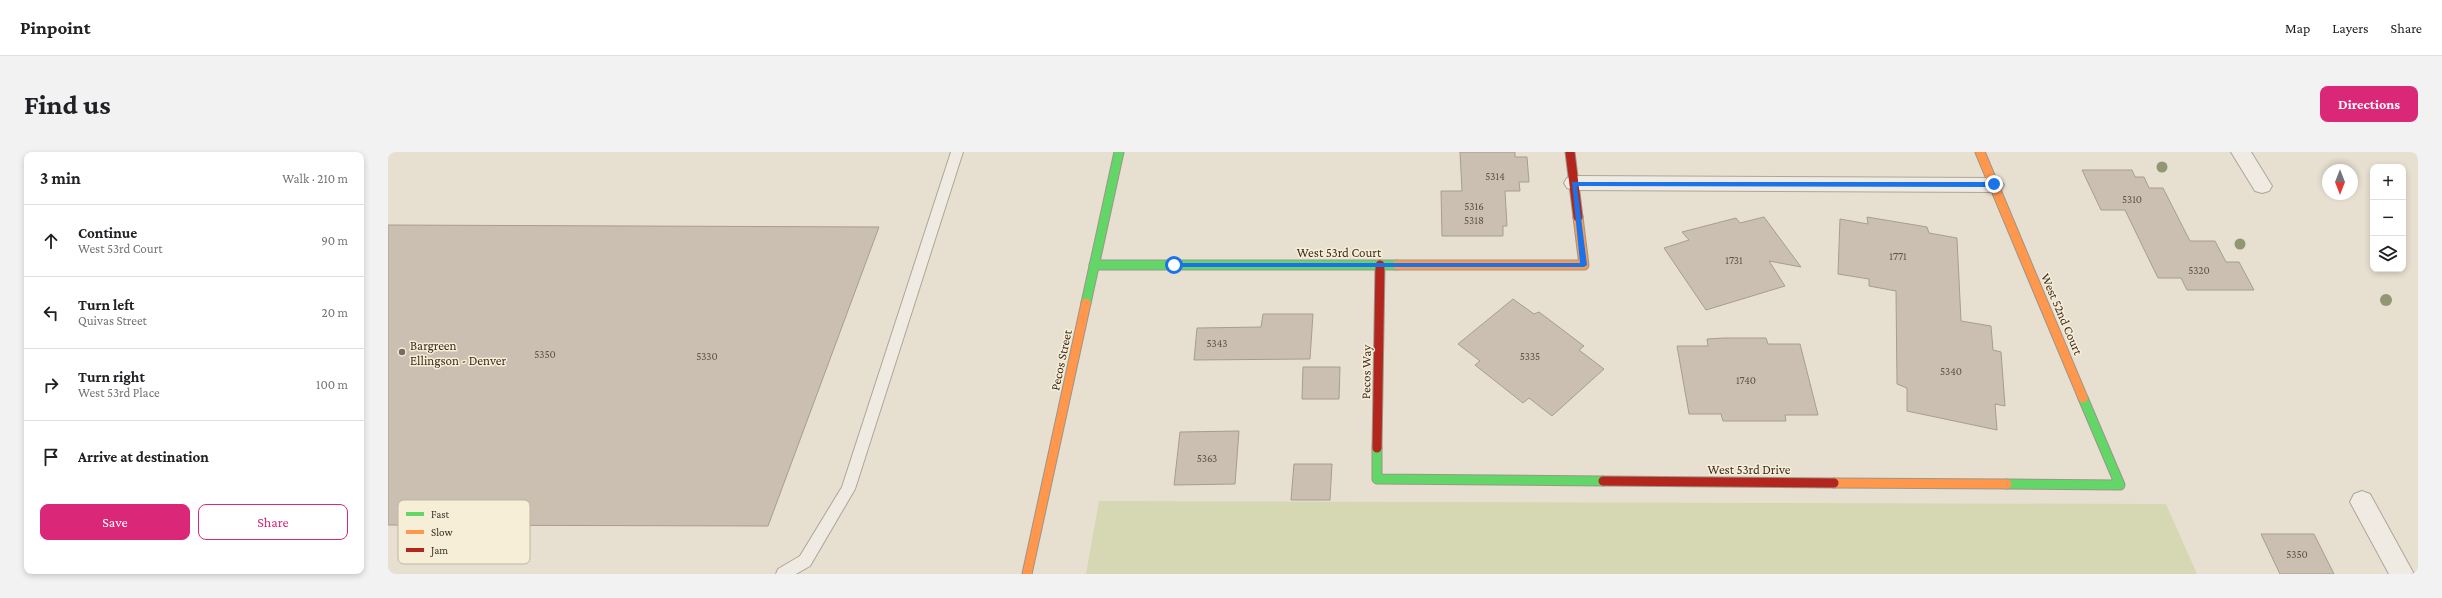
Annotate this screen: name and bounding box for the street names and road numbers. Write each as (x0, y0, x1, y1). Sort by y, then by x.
street label: West 53rd Court (1297, 245, 1382, 260)
street label: West 52nd Court (2038, 271, 2086, 358)
street label: Pecos Street (1047, 328, 1075, 392)
street label: Pecos Way (1358, 344, 1374, 399)
street label: West 53rd Drive (1708, 462, 1791, 477)

